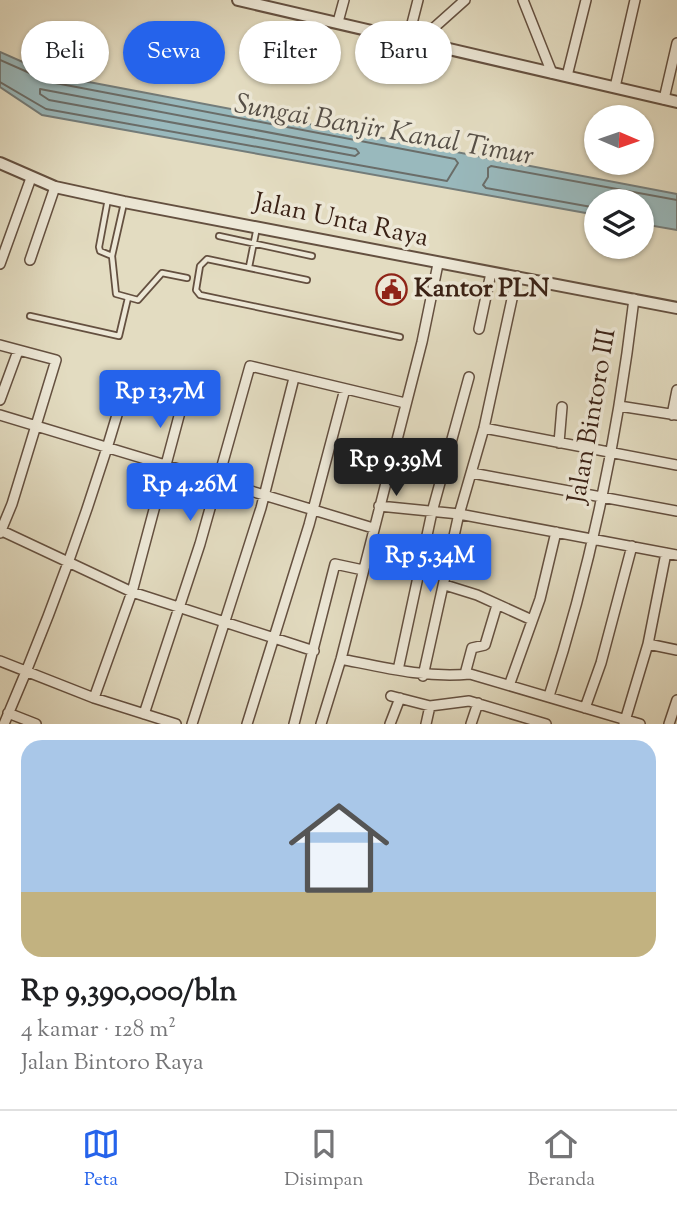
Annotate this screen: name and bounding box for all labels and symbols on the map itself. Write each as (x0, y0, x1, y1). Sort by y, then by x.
water label: Sungai Banjir Kanal Timur (231, 85, 537, 177)
north arrow (584, 105, 654, 175)
street label: Jalan Unta Raya (248, 184, 432, 258)
place label: Kantor PLN (414, 271, 550, 308)
public building icon: Kantor PLN (374, 272, 408, 306)
street label: Jalan Bintoro III (559, 325, 627, 508)
pin: Rp 13.7M (88, 370, 232, 430)
pin: Rp 9.39M (324, 438, 468, 498)
pin: Rp 4.26M (118, 463, 262, 523)
pin: Rp 5.34M (358, 534, 502, 594)

